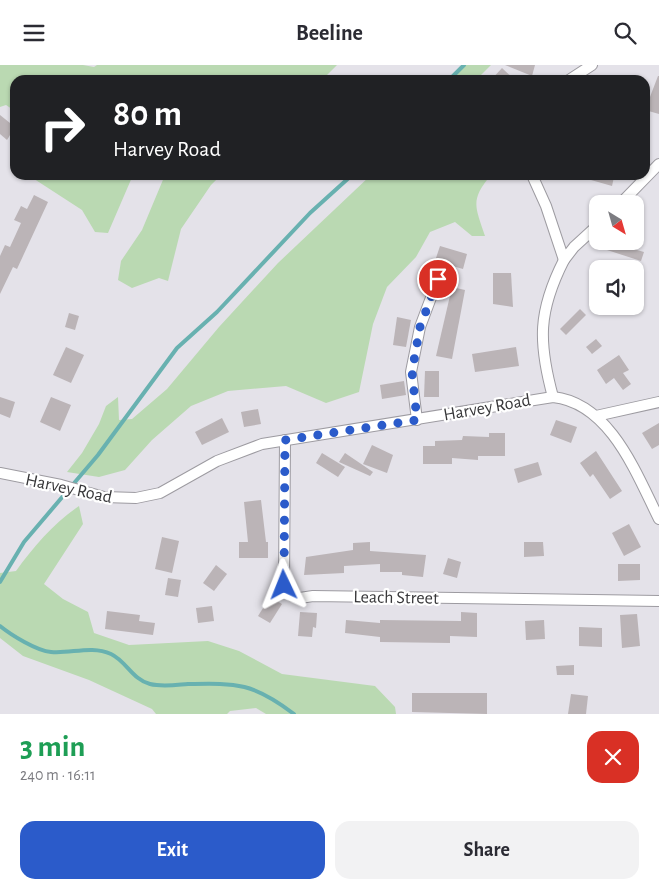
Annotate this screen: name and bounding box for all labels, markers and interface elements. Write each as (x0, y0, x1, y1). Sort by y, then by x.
icon: menu (20, 19, 48, 47)
icon: search (611, 19, 639, 47)
text: Beeline (296, 22, 363, 44)
icon: right (30, 95, 95, 160)
text: 80 m (113, 97, 182, 132)
text: Harvey Road (113, 138, 221, 160)
north arrow (589, 195, 644, 250)
map controls (589, 195, 644, 315)
pin (417, 258, 459, 300)
button: sound (589, 260, 644, 315)
icon: arrive (424, 265, 452, 293)
street label: Harvey Road (442, 391, 532, 425)
street label: Harvey Road (24, 471, 114, 507)
position arrow (257, 558, 309, 610)
street label: Leach Street (353, 588, 439, 608)
button: close (587, 731, 639, 783)
text: 3 min (20, 732, 85, 762)
text: 240 m · 16:11 (20, 767, 96, 783)
button: Exit (20, 821, 325, 879)
button: Share (335, 821, 639, 879)

